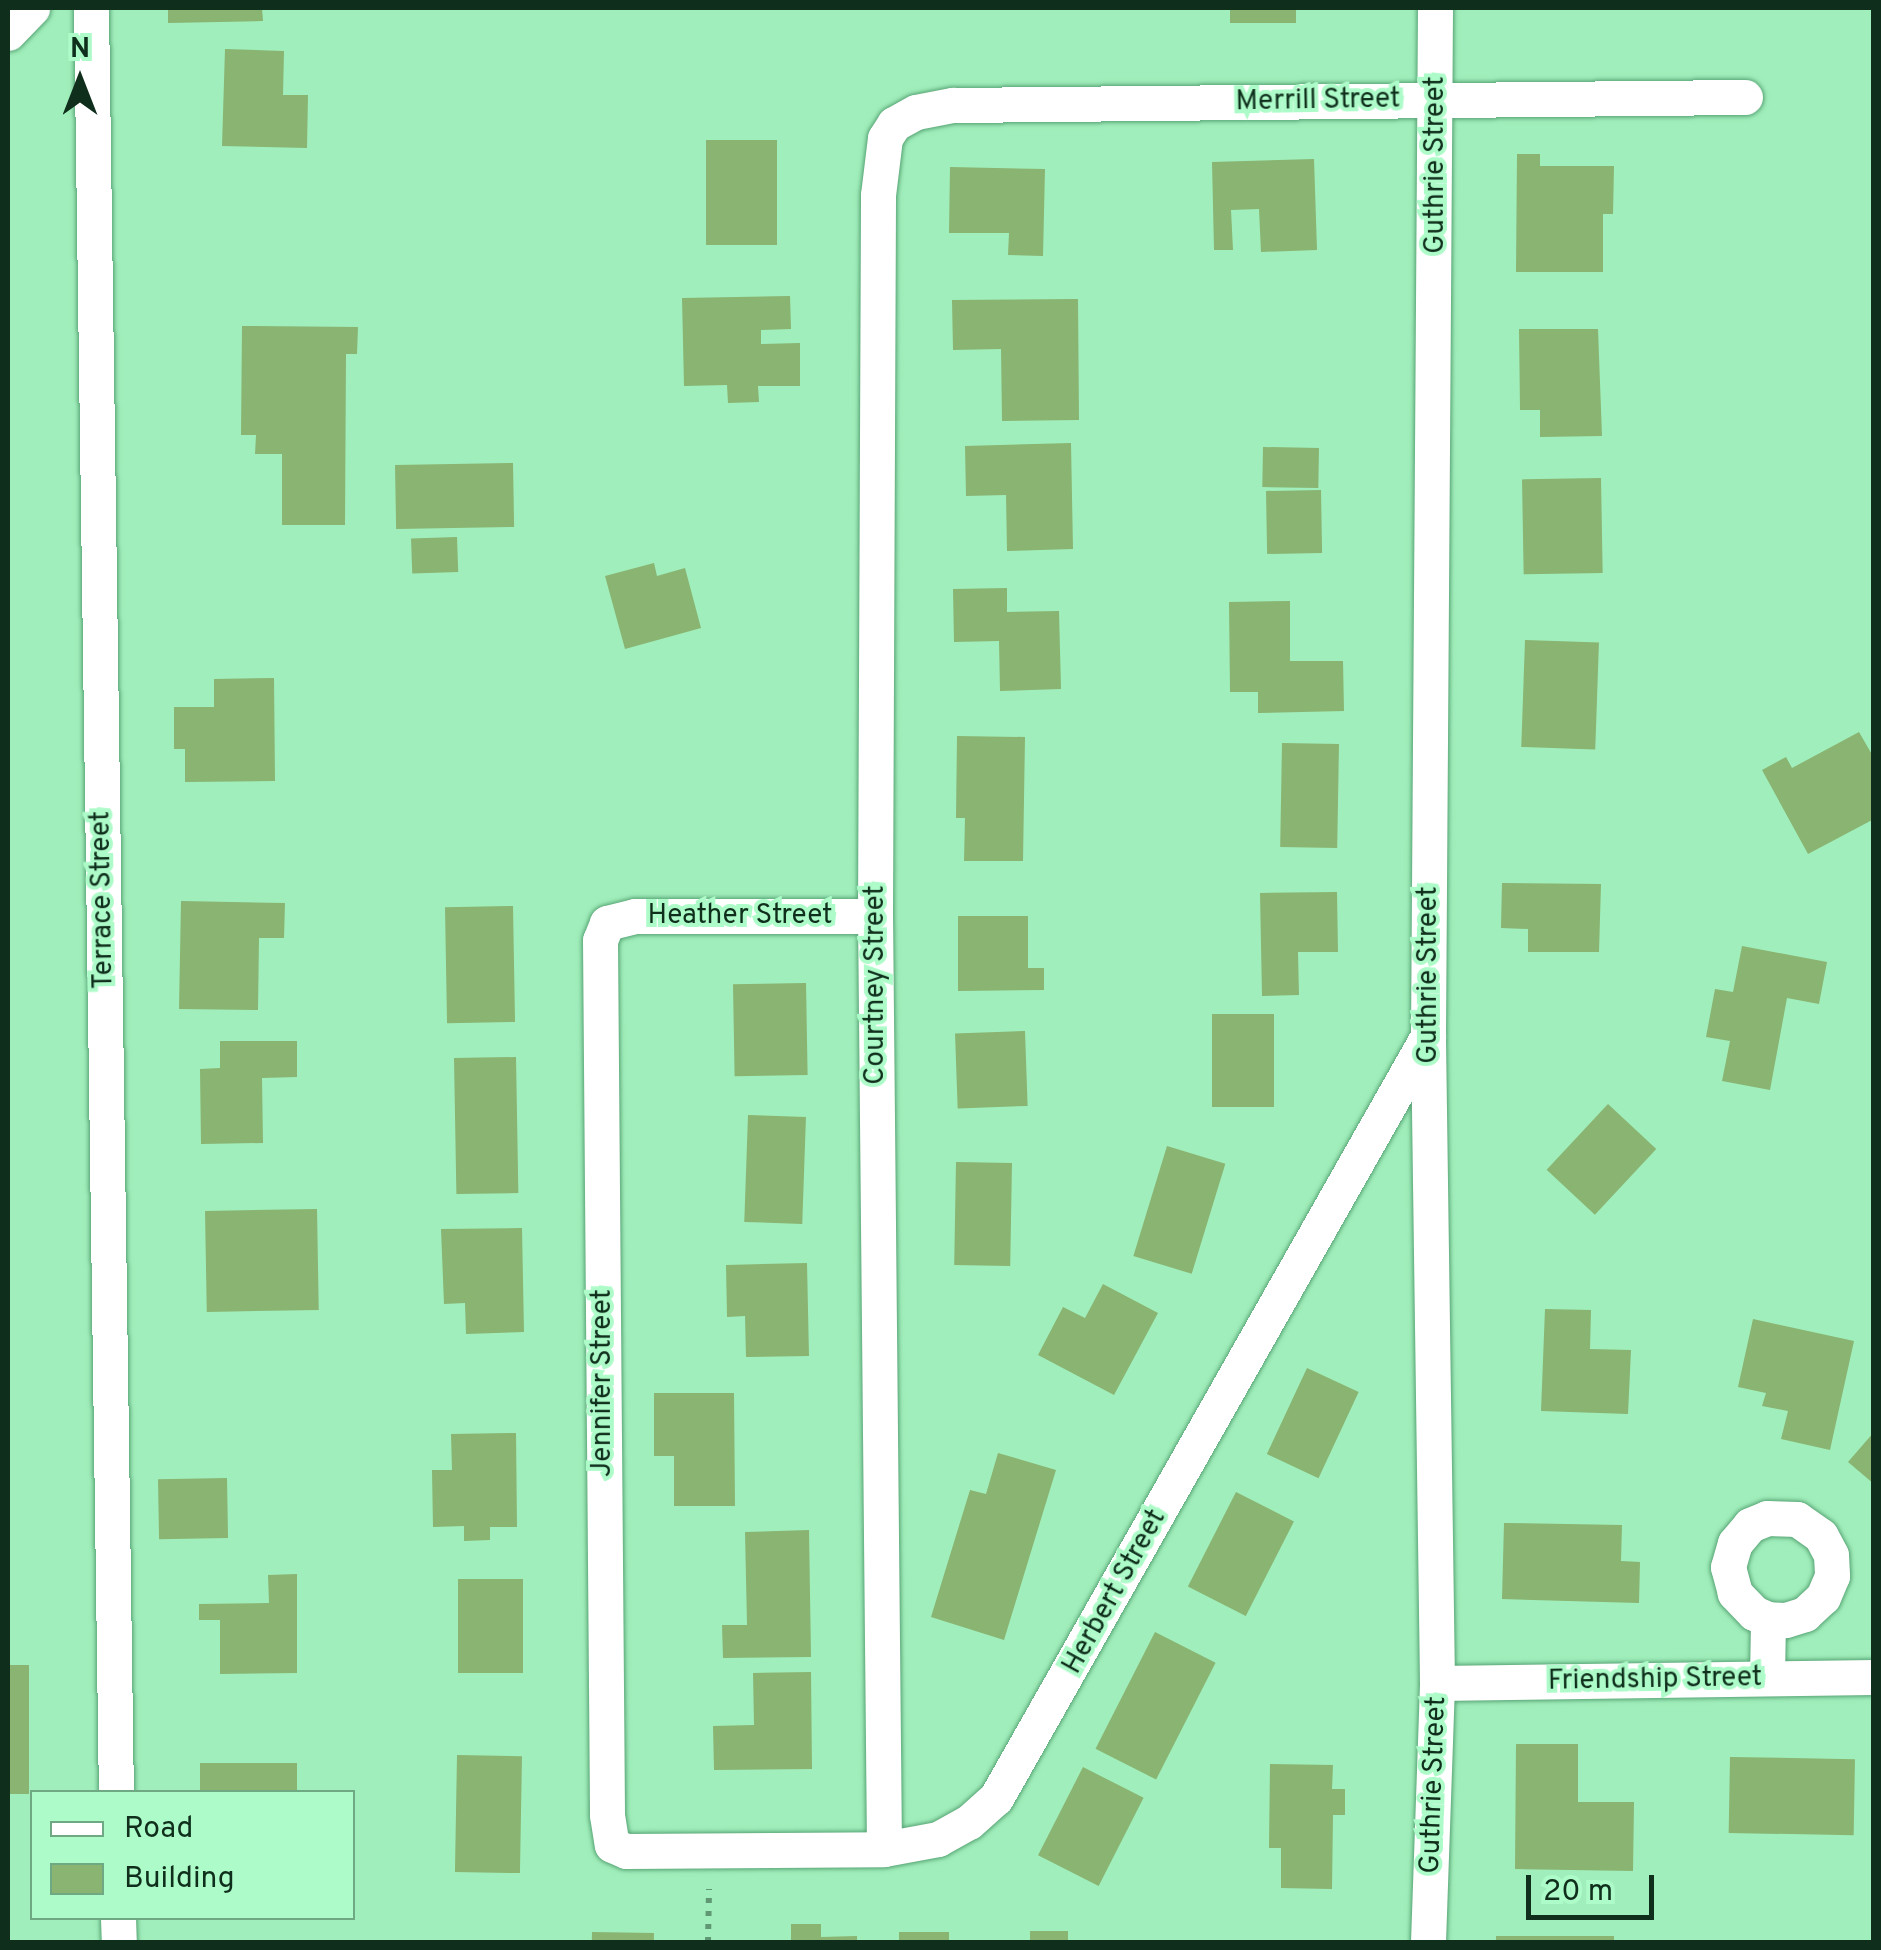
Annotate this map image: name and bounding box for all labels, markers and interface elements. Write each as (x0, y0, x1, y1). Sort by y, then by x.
north arrow (30, 30, 130, 130)
text: N (70, 32, 90, 68)
street label: Guthrie Street (1419, 76, 1453, 254)
street label: Merrill Street (1235, 83, 1401, 119)
street label: Terrace Street (85, 811, 121, 989)
street label: Courtney Street (859, 885, 893, 1085)
street label: Guthrie Street (1412, 886, 1446, 1064)
street label: Heather Street (648, 899, 832, 933)
street label: Jennifer Street (586, 1289, 620, 1477)
street label: Herbert Street (1056, 1504, 1174, 1680)
street label: Friendship Street (1548, 1661, 1762, 1699)
street label: Guthrie Street (1414, 1696, 1454, 1874)
legend (30, 1790, 355, 1920)
text: Road (124, 1811, 193, 1848)
scale bar (1531, 1855, 1658, 1917)
text: Building (124, 1861, 235, 1898)
text: 20 m (1543, 1874, 1613, 1911)

